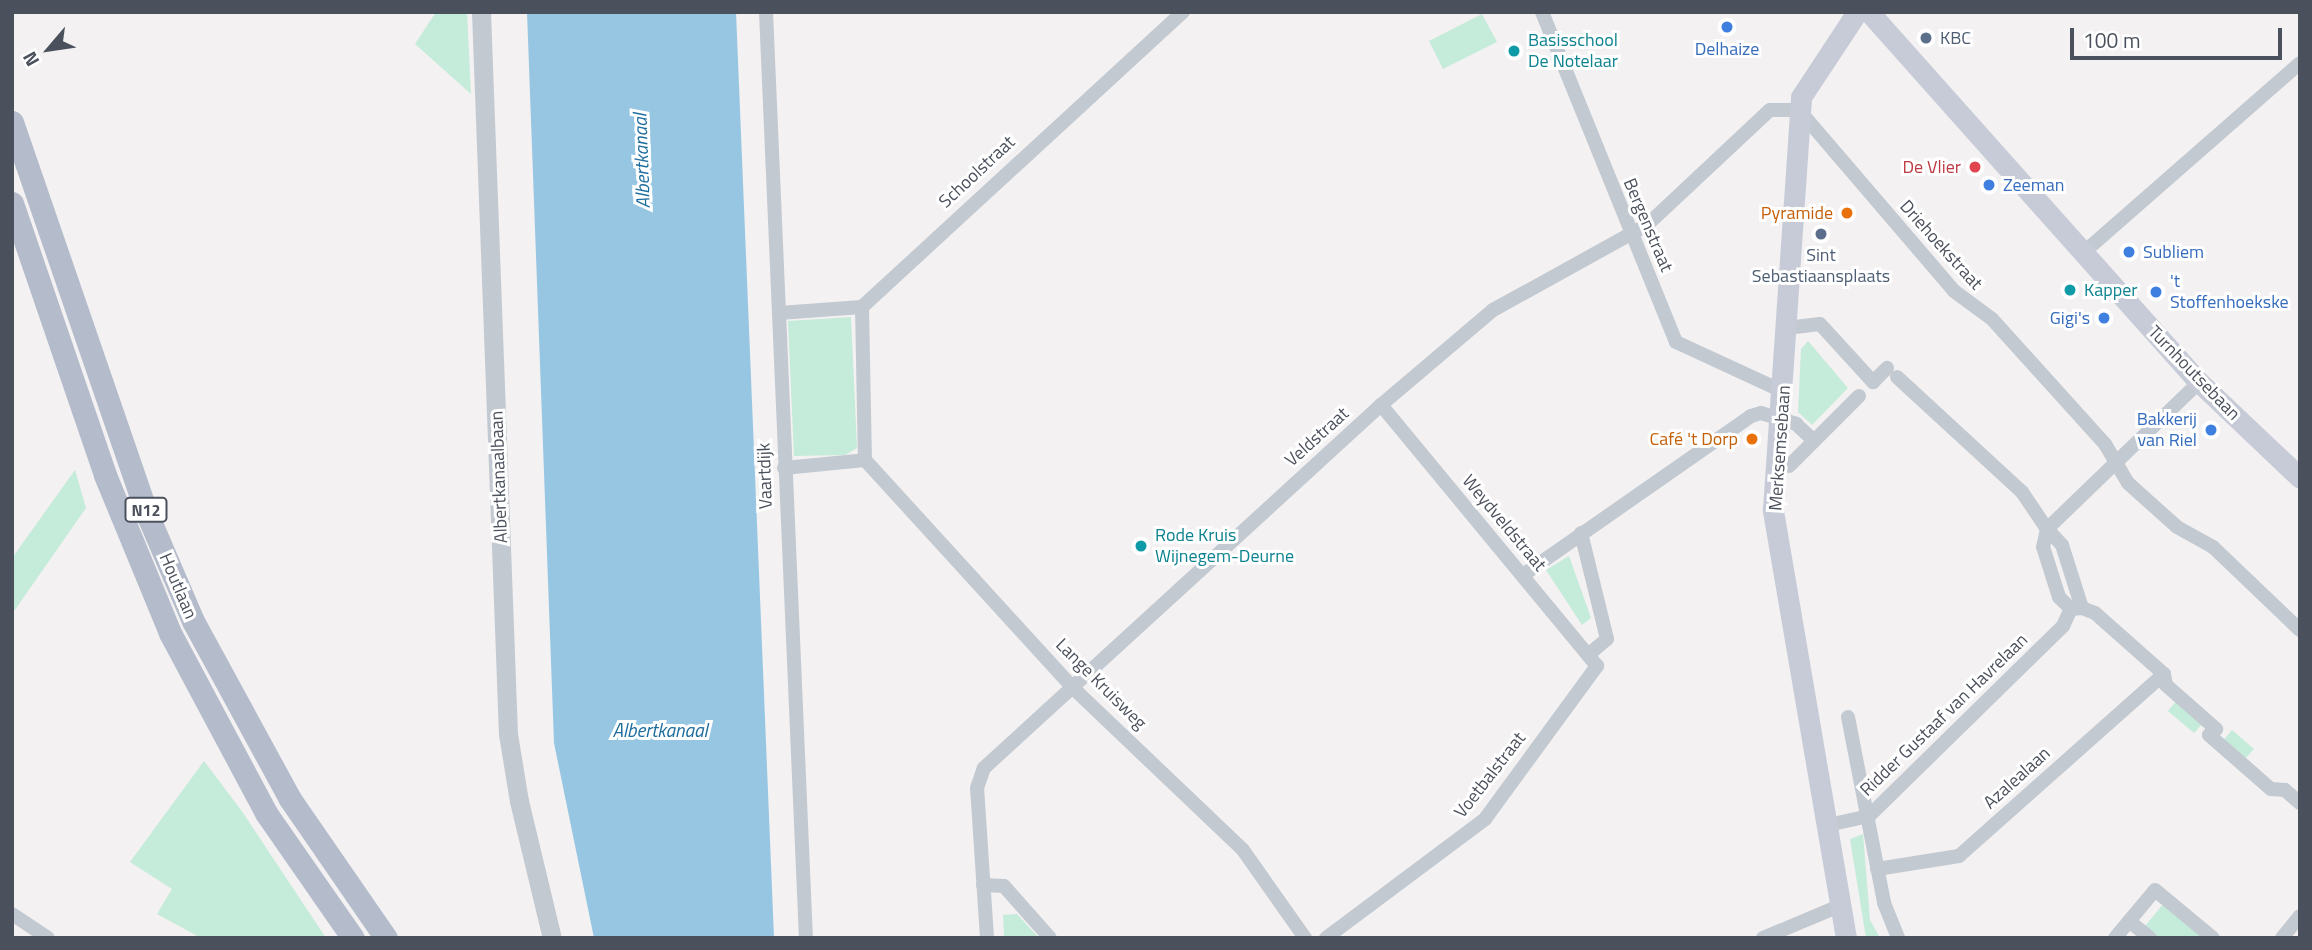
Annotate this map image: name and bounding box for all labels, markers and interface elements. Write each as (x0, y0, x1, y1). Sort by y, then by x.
north arrow (14, 14, 84, 84)
scale bar (2074, 14, 2286, 58)
marker: Delhaize (1719, 19, 1735, 35)
text: 100 m (2083, 24, 2140, 56)
place label: KBC (1940, 27, 1971, 49)
place label: Basisschool De Notelaar (1528, 30, 1618, 72)
marker: KBC (1918, 30, 1934, 46)
place label: Delhaize (1695, 38, 1759, 60)
marker: Basisschool De Notelaar (1506, 43, 1522, 59)
text: N (14, 47, 46, 72)
water label: Albertkanaal (628, 113, 654, 209)
street label: Schoolstraat (935, 131, 1019, 213)
place label: De Vlier (1902, 156, 1961, 178)
marker: De Vlier (1967, 159, 1983, 175)
place label: Zeeman (2003, 174, 2064, 196)
street label: Bergenstraat (1619, 175, 1677, 275)
marker: Zeeman (1981, 177, 1997, 193)
street label: Driehoekstraat (1895, 196, 1987, 294)
place label: Pyramide (1761, 202, 1833, 224)
marker: Pyramide (1839, 205, 1855, 221)
marker: Sint Sebastiaansplaats (1813, 226, 1829, 242)
place label: Subliem (2143, 241, 2204, 263)
marker: Subliem (2121, 244, 2137, 260)
place label: Sint Sebastiaansplaats (1752, 245, 1890, 288)
place label: 't Stoffenhoekske (2170, 271, 2289, 314)
place label: Kapper (2084, 279, 2138, 301)
marker: Kapper (2062, 282, 2078, 298)
marker: 't Stoffenhoekske (2148, 284, 2164, 300)
place label: Gigi's (2050, 307, 2090, 329)
marker: Gigi's (2096, 310, 2112, 326)
street label: Turnhoutsebaan (2143, 321, 2245, 425)
street label: Merksemsebaan (1765, 384, 1795, 512)
street label: Veldstraat (1281, 403, 1353, 471)
place label: Bakkerij van Riel (2137, 409, 2197, 452)
street label: Albertkanaalbaan (486, 410, 512, 544)
marker: Bakkerij van Riel (2203, 422, 2219, 438)
place label: Café 't Dorp (1649, 428, 1738, 450)
marker: Café 't Dorp (1744, 431, 1760, 447)
street label: Vaartdijk (753, 442, 777, 510)
street label: Weydveldstraat (1457, 470, 1551, 576)
road number: N12 (123, 498, 169, 523)
place label: Rode Kruis Wijnegem-Deurne (1155, 525, 1294, 568)
marker: Rode Kruis Wijnegem-Deurne (1133, 538, 1149, 554)
street label: Houtlaan (155, 550, 201, 622)
street label: Ridder Gustaaf van Havrelaan (1856, 629, 2032, 801)
street label: Lange Kruisweg (1051, 634, 1151, 734)
water label: Albertkanaal (612, 719, 708, 741)
street label: Voetbalstraat (1450, 728, 1530, 822)
street label: Azalealaan (1979, 743, 2055, 813)

